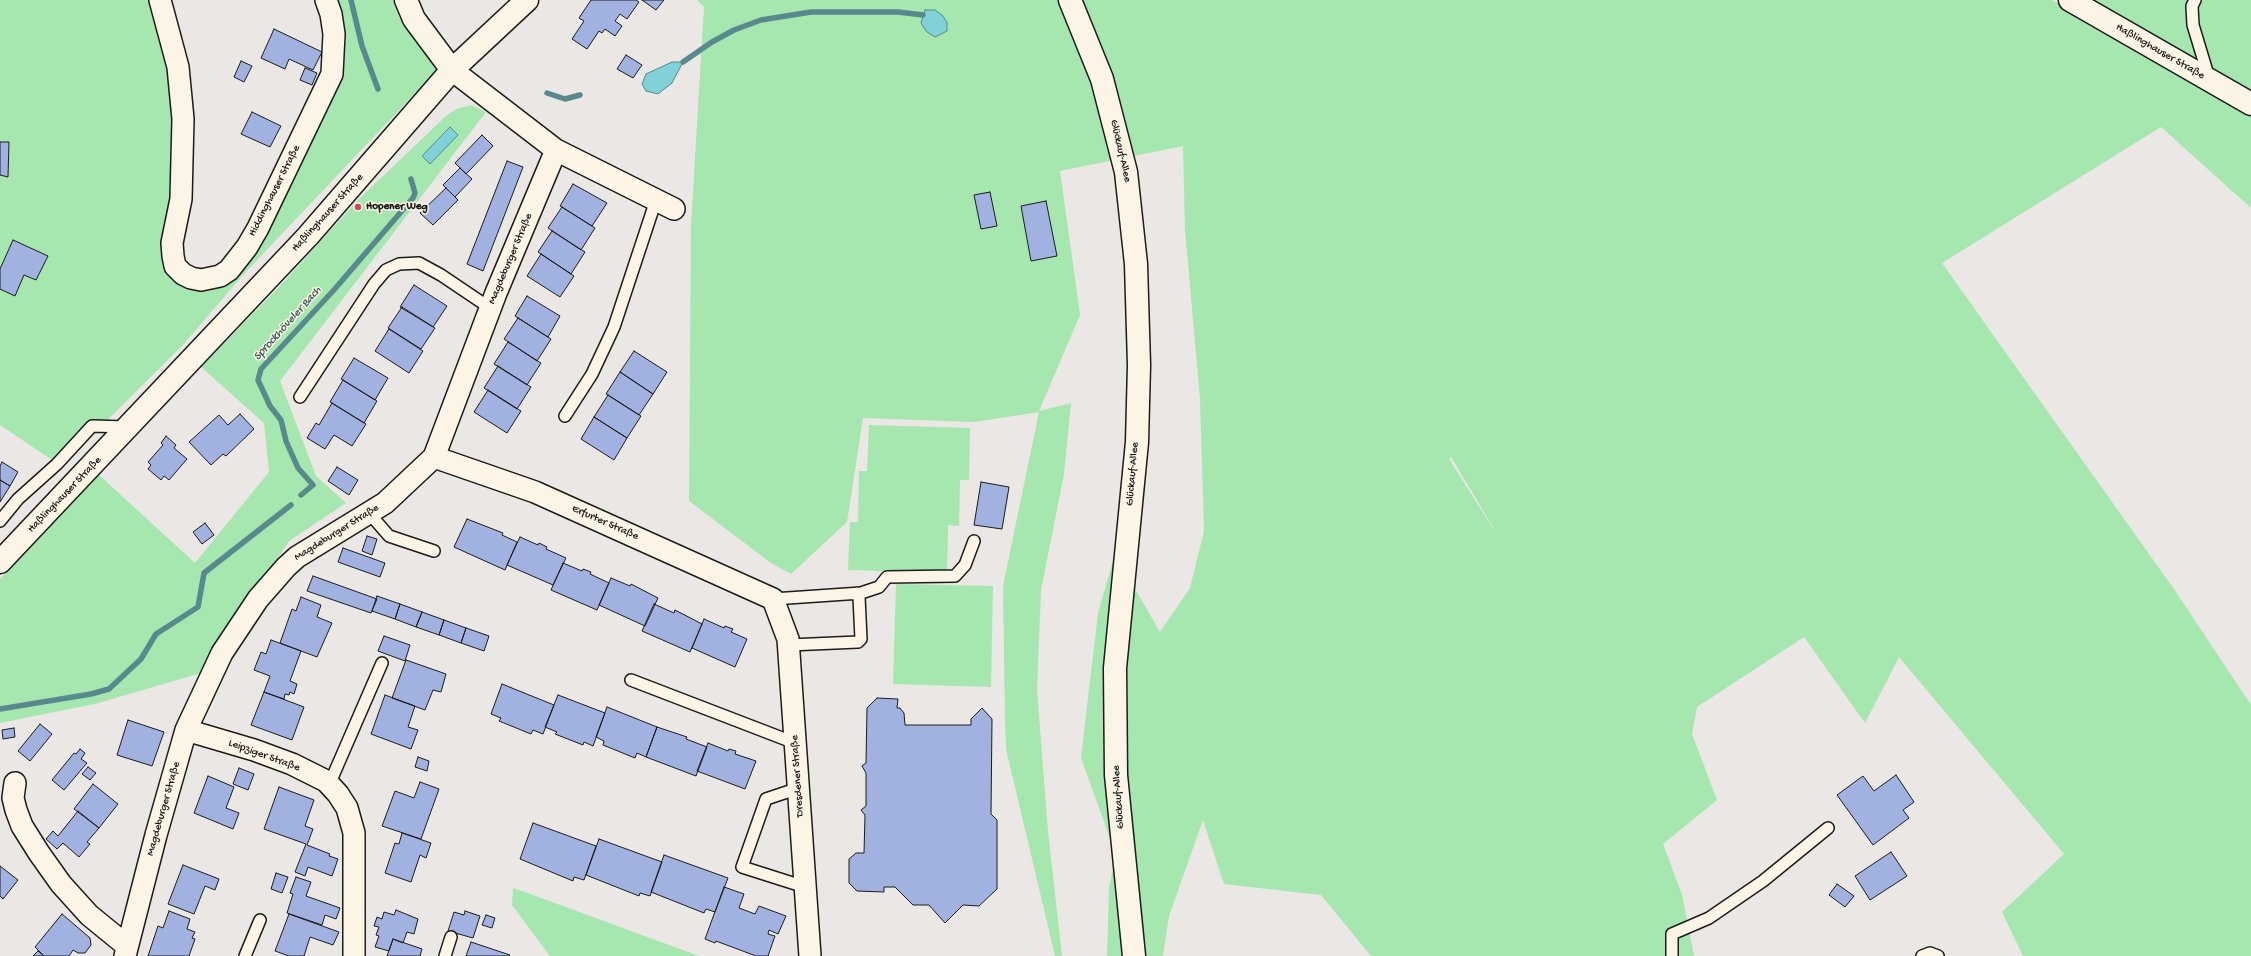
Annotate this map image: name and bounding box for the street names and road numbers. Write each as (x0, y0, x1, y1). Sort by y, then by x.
street label: Haßlinghauser Straße (2113, 21, 2207, 83)
street label: Glückauf-Allee (1106, 118, 1134, 184)
street label: Hiddinghauser Straße (246, 143, 304, 239)
street label: Haßlinghauser Straße (289, 171, 367, 255)
street label: Magdeburger Straße (486, 212, 536, 306)
street label: Glückauf-Allee (1124, 442, 1142, 506)
street label: Haßlinghauser Straße (25, 454, 105, 536)
street label: Magdeburger Straße (292, 502, 382, 564)
street label: Erfurter Straße (570, 502, 640, 544)
street label: Dresdener Straße (789, 735, 807, 817)
street label: Leipziger Straße (226, 737, 302, 775)
street label: Magdeburger Straße (144, 760, 184, 858)
street label: Glückauf-Allee (1110, 765, 1128, 829)

